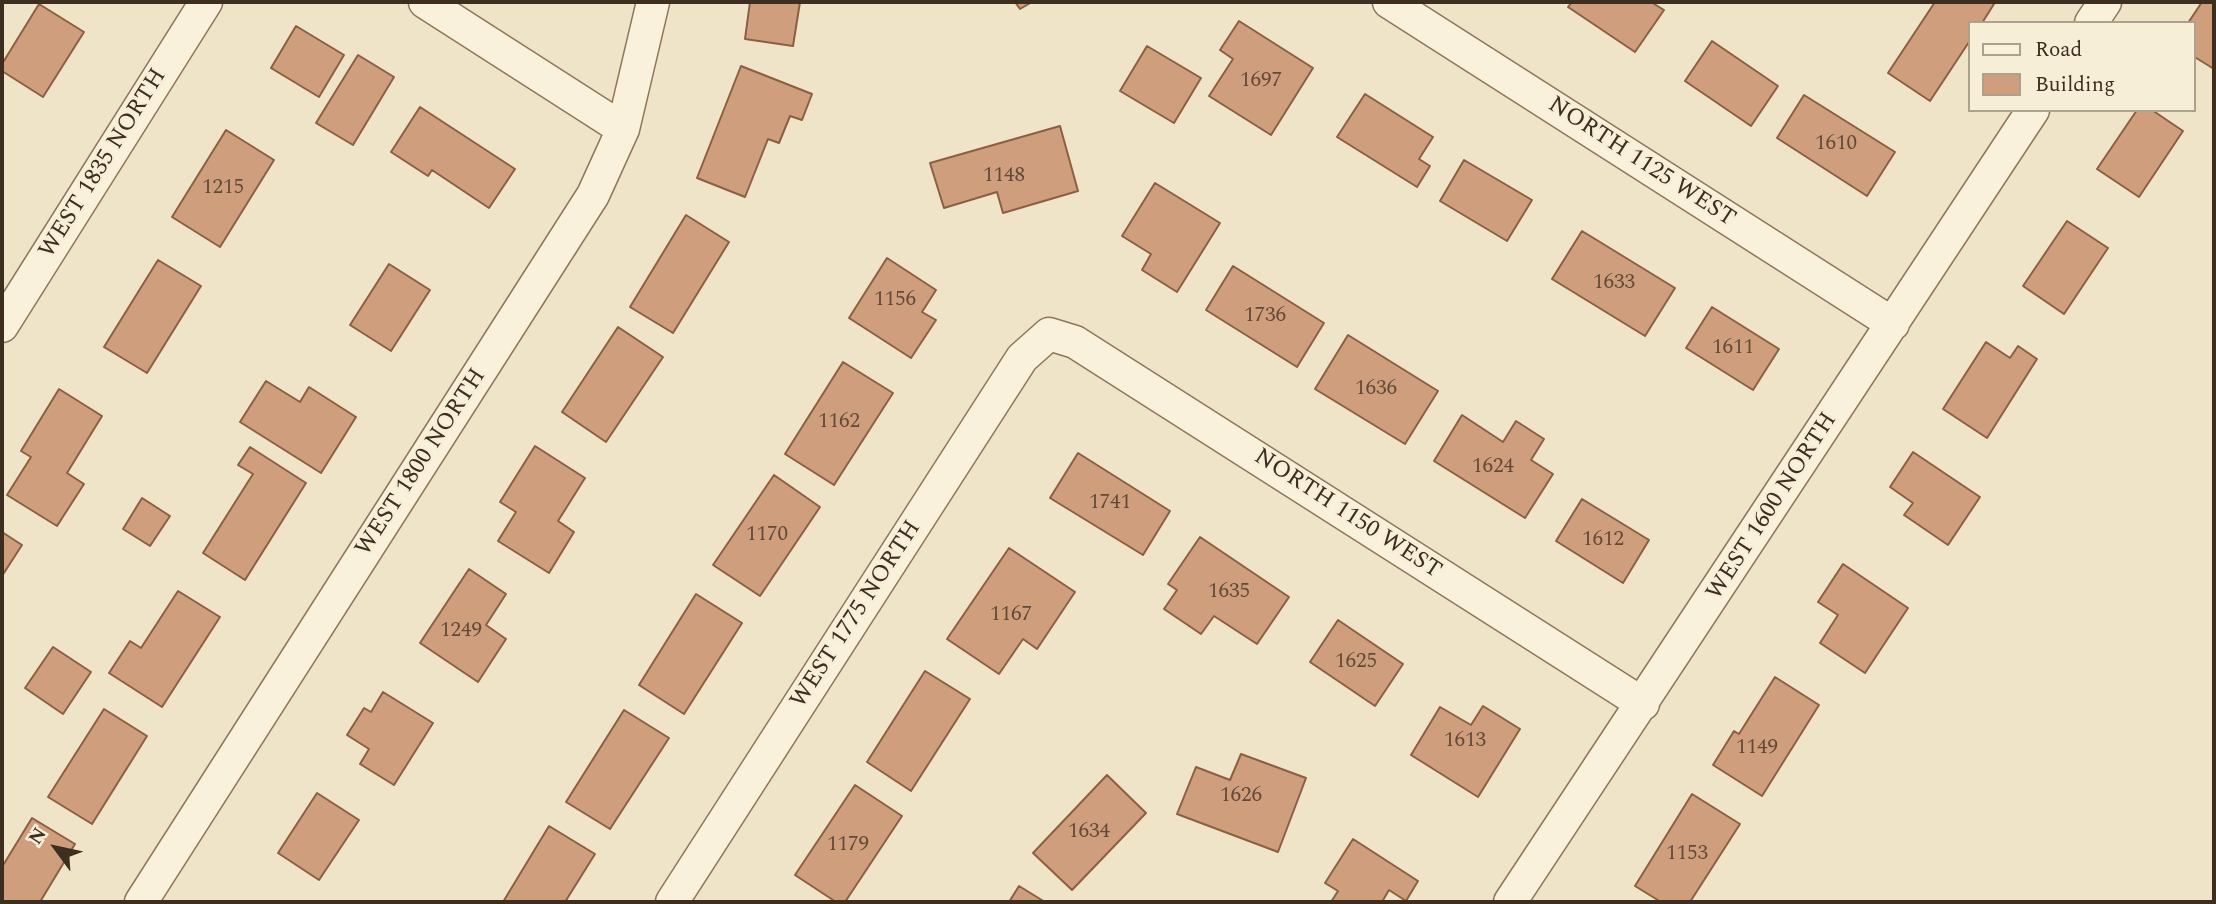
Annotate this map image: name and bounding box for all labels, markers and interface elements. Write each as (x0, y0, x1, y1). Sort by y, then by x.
legend (1968, 21, 2195, 112)
text: Road (2035, 34, 2082, 66)
street label: WEST 1835 NORTH (34, 64, 174, 264)
house number: 1697 (1240, 69, 1282, 95)
text: Building (2035, 69, 2115, 101)
street label: NORTH 1125 WEST (1542, 92, 1740, 234)
house number: 1610 (1815, 132, 1857, 158)
house number: 1148 (983, 164, 1025, 190)
house number: 1215 (202, 176, 244, 202)
house number: 1633 (1593, 271, 1635, 297)
house number: 1156 (874, 288, 916, 314)
house number: 1736 (1244, 304, 1286, 330)
house number: 1611 (1712, 336, 1754, 362)
street label: WEST 1800 NORTH (351, 364, 493, 562)
house number: 1636 (1355, 377, 1397, 403)
street label: WEST 1600 NORTH (1702, 408, 1844, 606)
house number: 1162 (818, 410, 860, 436)
street label: NORTH 1150 WEST (1248, 444, 1446, 586)
house number: 1624 (1472, 455, 1514, 481)
house number: 1741 (1089, 491, 1131, 517)
street label: WEST 1775 NORTH (786, 516, 928, 714)
house number: 1170 (746, 523, 788, 549)
house number: 1612 (1582, 528, 1624, 554)
house number: 1635 (1208, 580, 1250, 606)
house number: 1167 (990, 603, 1032, 629)
house number: 1249 (440, 619, 482, 645)
house number: 1625 (1335, 650, 1377, 676)
house number: 1613 (1444, 729, 1486, 755)
house number: 1149 (1736, 736, 1778, 762)
house number: 1626 (1220, 784, 1262, 810)
north arrow (21, 813, 91, 883)
house number: 1634 (1068, 820, 1110, 846)
text: N (22, 822, 54, 851)
house number: 1179 (827, 833, 869, 859)
house number: 1153 (1666, 842, 1708, 868)

